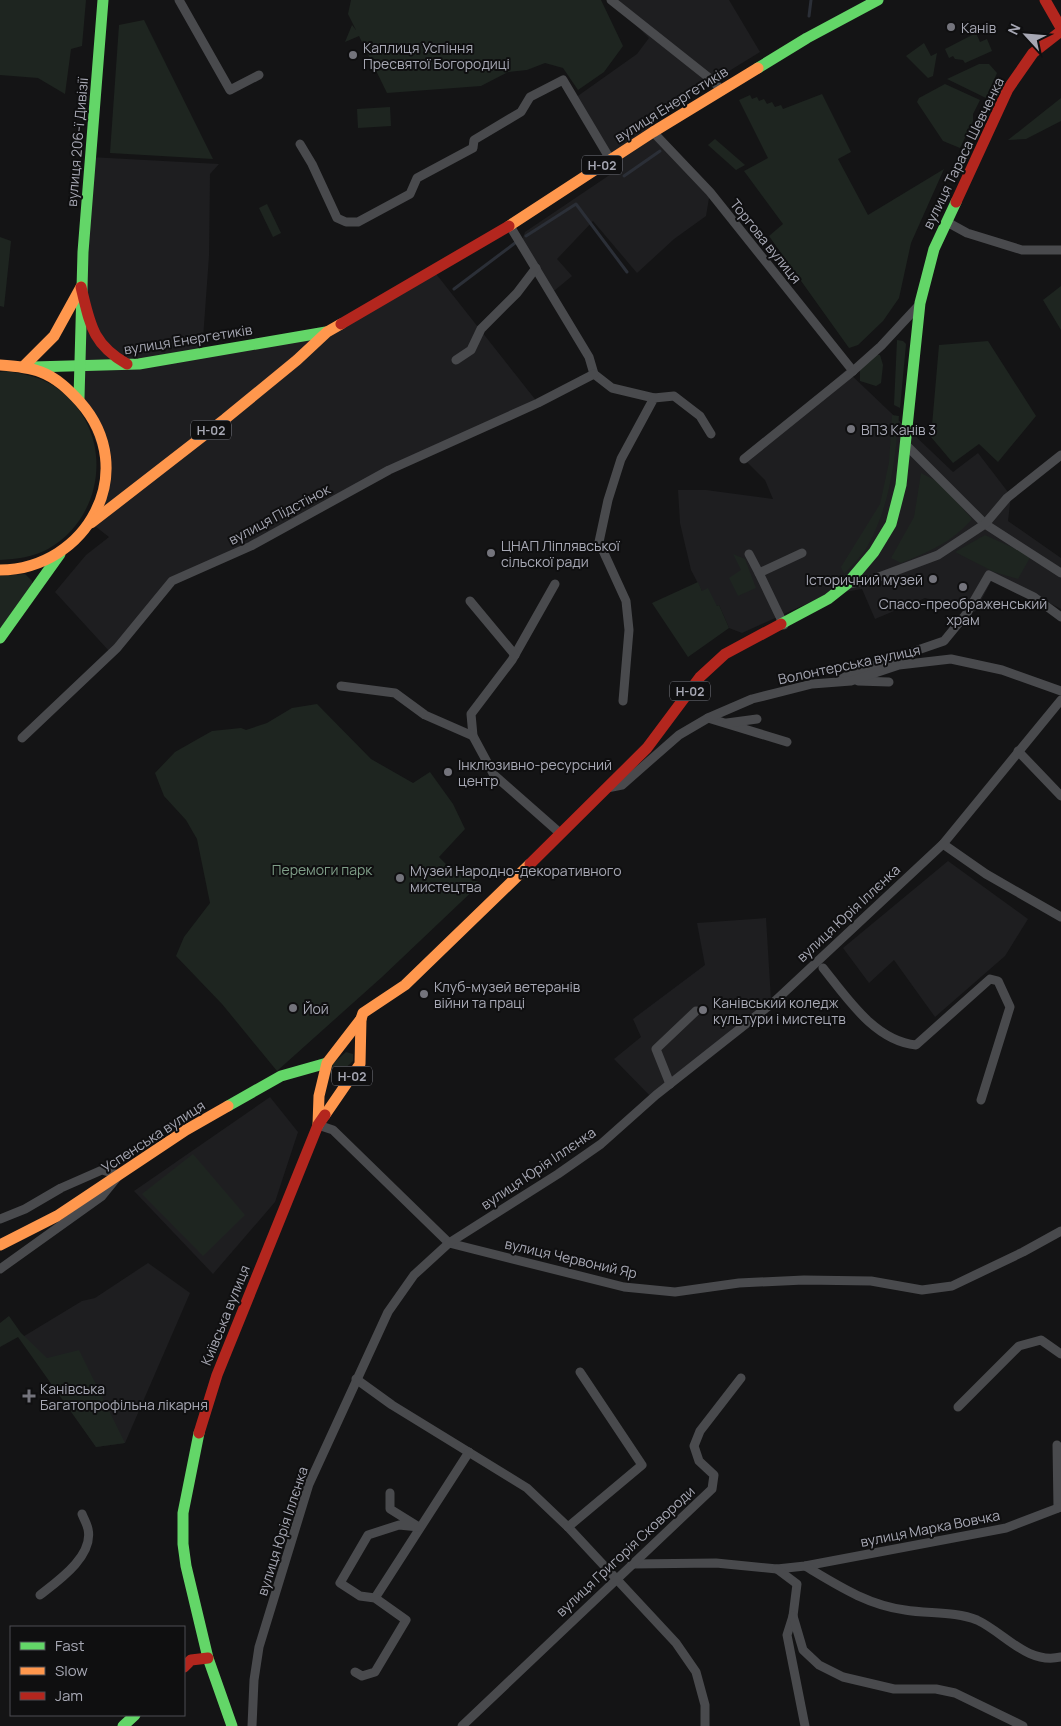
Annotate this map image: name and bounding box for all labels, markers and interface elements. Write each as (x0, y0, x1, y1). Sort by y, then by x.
north arrow (1001, 10, 1051, 60)
place label: Канів (961, 18, 997, 37)
text: N (1003, 20, 1025, 38)
marker: Канів (945, 21, 957, 33)
place label: Каплиця Успіння Пресвятої Богородиці (363, 38, 510, 73)
marker: Каплиця Успіння Пресвятої Богородиці (347, 49, 359, 61)
street label: вулиця Енергетиків (611, 61, 732, 146)
street label: вулиця Тараса Шевченка (918, 74, 1008, 232)
street label: вулиця 206-ї Дивізії (62, 76, 92, 207)
road number: Н-02 (582, 156, 622, 174)
street label: Торгова вулиця (726, 195, 806, 287)
street label: вулиця Енергетиків (122, 319, 254, 359)
road number: Н-02 (191, 420, 231, 440)
place label: ВПЗ Канів 3 (861, 420, 936, 439)
marker: ВПЗ Канів 3 (845, 423, 857, 435)
street label: вулиця Підстінок (225, 479, 334, 549)
place label: ЦНАП Ліплявської сільскої ради (501, 536, 621, 571)
marker: ЦНАП Ліплявської сільскої ради (485, 547, 497, 559)
place label: Історичний музей (806, 570, 923, 589)
marker: Історичний музей (927, 573, 939, 585)
marker: Спасо-преображенський храм (957, 581, 969, 593)
place label: Спасо-преображенський храм (879, 594, 1047, 629)
street label: Волонтерська вулиця (776, 640, 922, 688)
road number: Н-02 (670, 681, 710, 700)
place label: Інклюзивно-ресурсний центр (458, 755, 612, 790)
marker: Інклюзивно-ресурсний центр (442, 766, 454, 778)
park label: Перемоги парк (272, 860, 373, 879)
street label: вулиця Юрія Іллєнка (792, 860, 904, 966)
place label: Музей Народно-декоративного мистецтва (410, 861, 621, 896)
marker: Музей Народно-декоративного мистецтва (394, 872, 406, 884)
place label: Клуб-музей ветеранів війни та праці (434, 977, 581, 1012)
marker: Клуб-музей ветеранів війни та праці (418, 988, 430, 1000)
place label: Канівський коледж культури і мистецтв (713, 993, 846, 1028)
place label: Йой (303, 999, 329, 1018)
marker: Йой (287, 1002, 299, 1014)
marker: Канівський коледж культури і мистецтв (697, 1004, 709, 1016)
road number: Н-02 (332, 1066, 372, 1086)
street label: Успенська вулиця (98, 1095, 208, 1177)
street label: вулиця Юрія Іллєнка (477, 1122, 599, 1214)
street label: вулиця Червоний Яр (503, 1234, 639, 1282)
street label: Київська вулиця (196, 1262, 254, 1368)
place label: Канівська Багатопрофільна лікарня (40, 1379, 208, 1414)
marker: Канівська Багатопрофільна лікарня (22, 1389, 36, 1403)
street label: вулиця Юрія Іллєнка (252, 1464, 312, 1598)
street label: вулиця Григорія Сковороди (551, 1482, 699, 1620)
street label: вулиця Марка Вовчка (859, 1505, 1001, 1551)
legend (10, 1626, 185, 1716)
text: Fast (55, 1635, 84, 1656)
text: Slow (55, 1660, 88, 1681)
text: Jam (55, 1685, 83, 1706)

